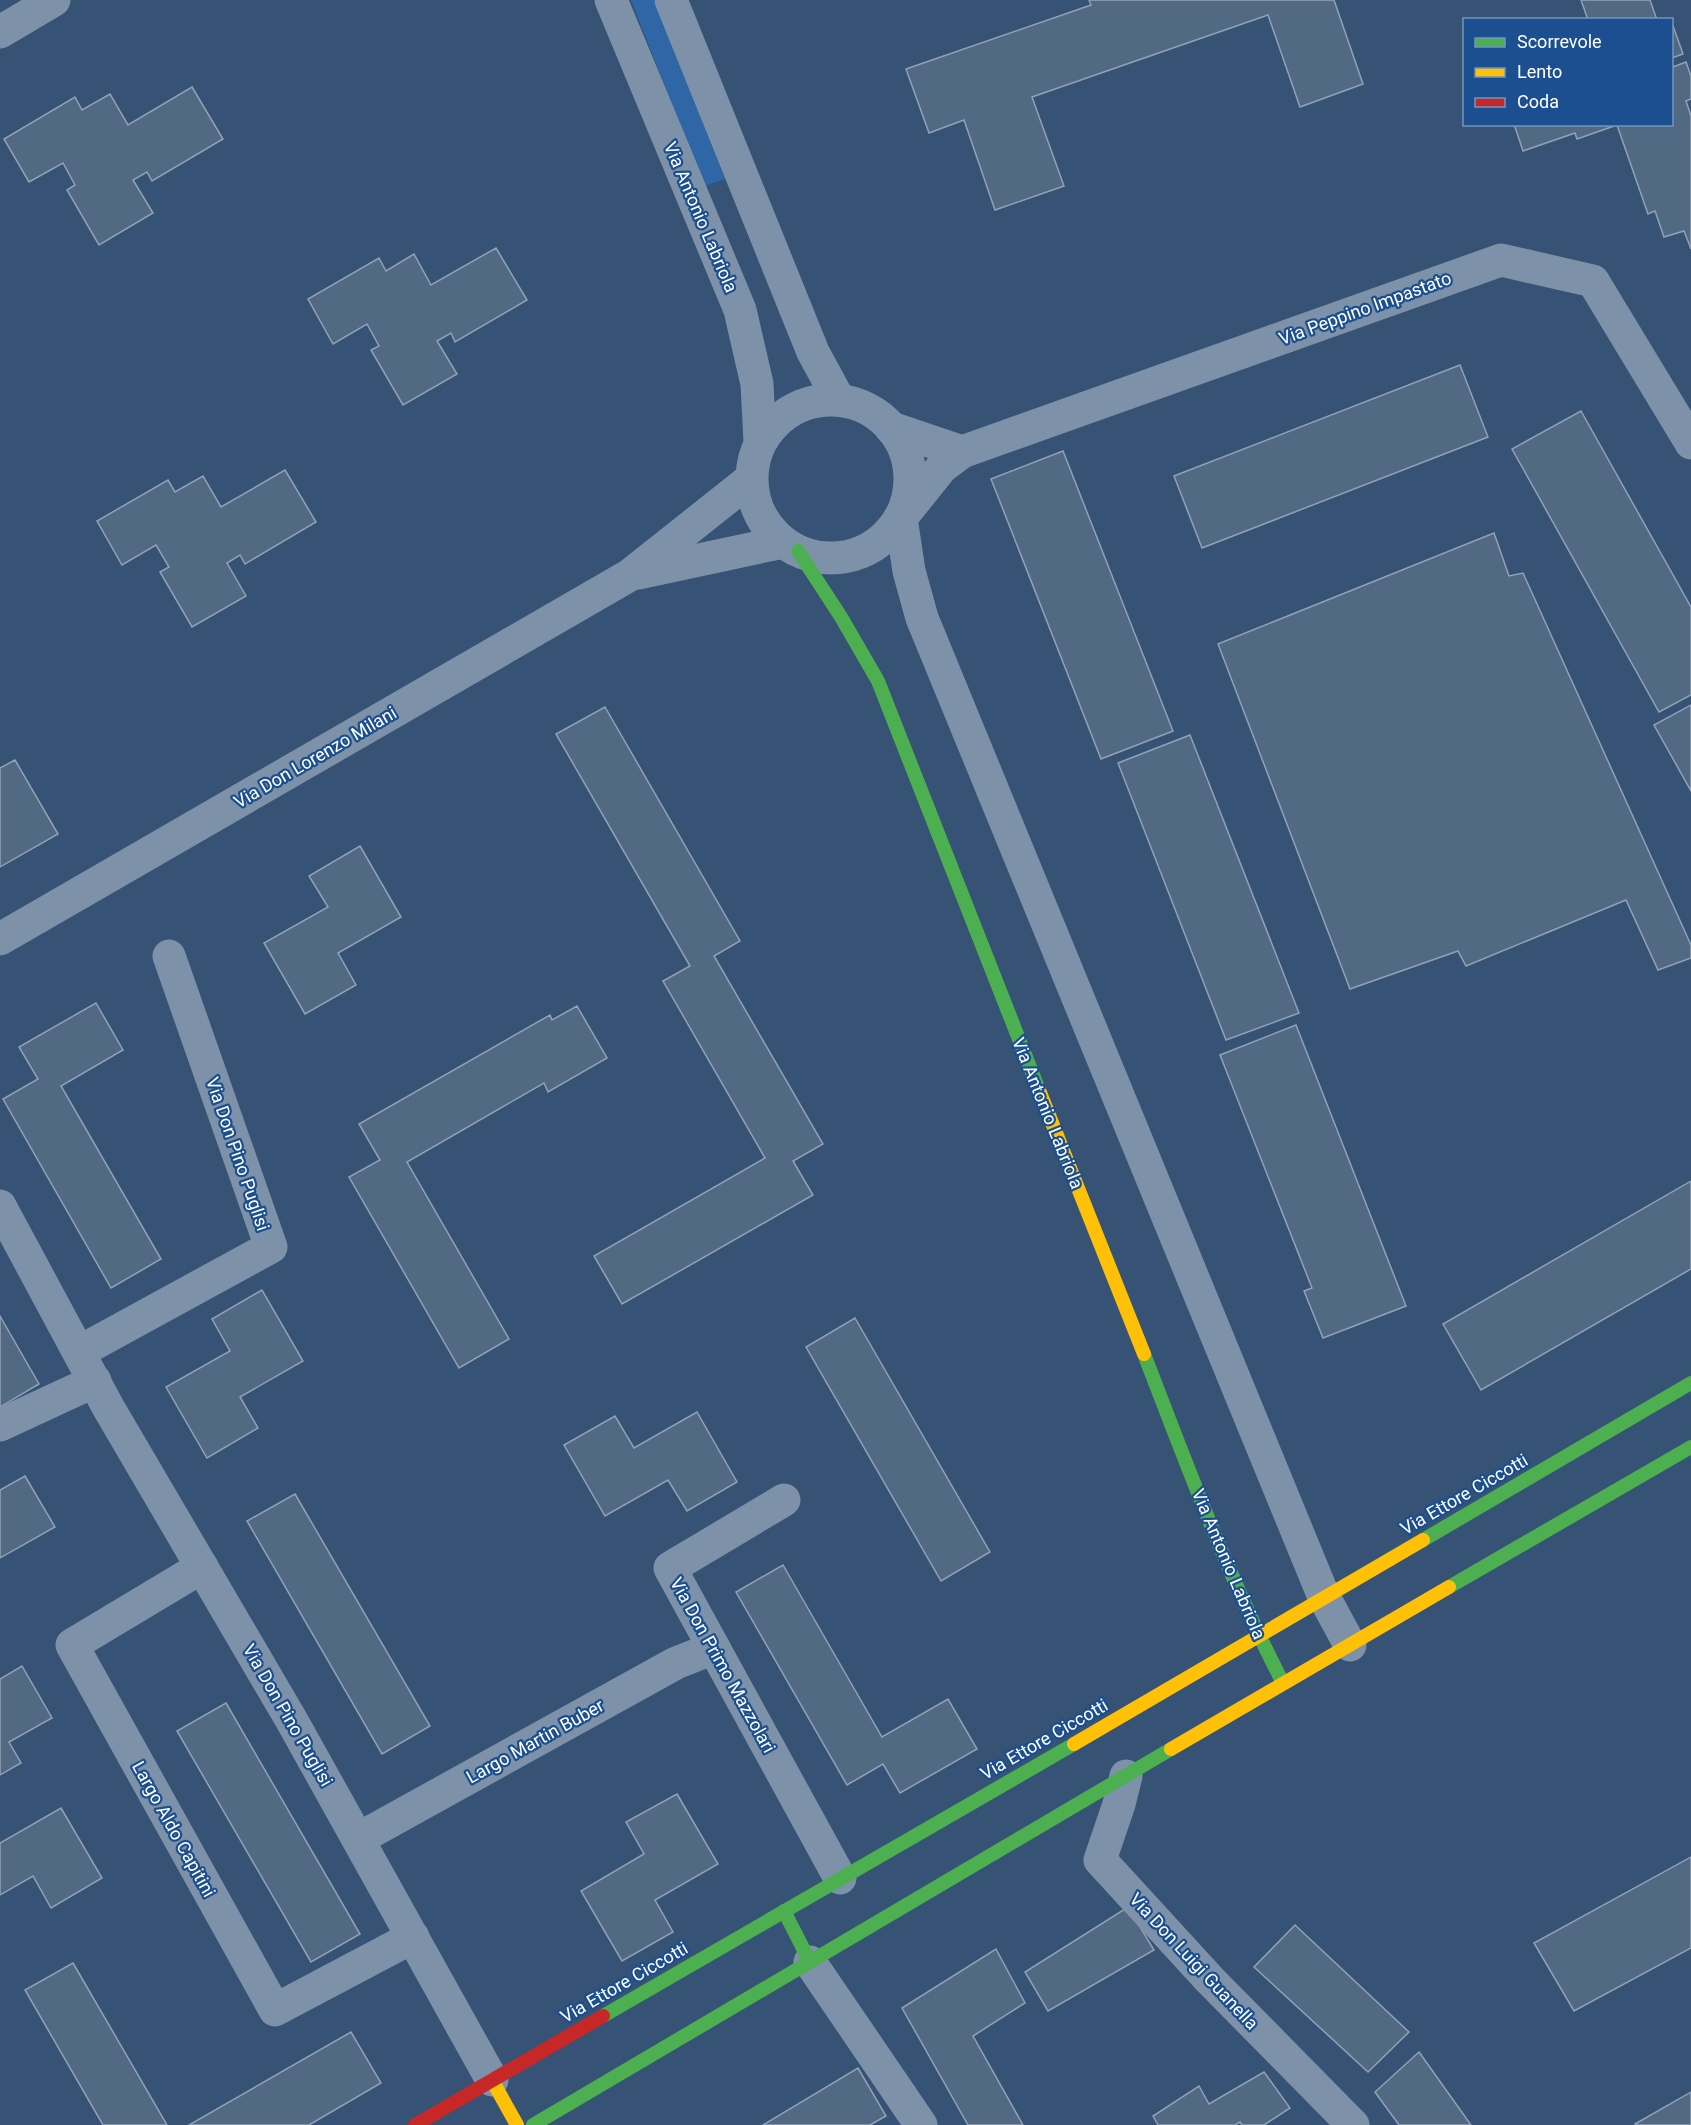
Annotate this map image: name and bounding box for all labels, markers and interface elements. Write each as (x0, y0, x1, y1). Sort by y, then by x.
legend (1463, 18, 1673, 126)
text: Scorrevole (1517, 31, 1602, 52)
text: Lento (1517, 61, 1562, 82)
text: Coda (1517, 91, 1559, 112)
street label: Via Antonio Labriola (660, 139, 742, 295)
street label: Via Peppino Impastato (1276, 267, 1454, 349)
street label: Via Don Lorenzo Milani (230, 702, 400, 812)
street label: Via Antonio Labriola (1008, 1034, 1088, 1192)
street label: Via Don Pino Puglisi (202, 1075, 274, 1233)
street label: Via Ettore Ciccotti (1397, 1449, 1531, 1539)
street label: Via Antonio Labriola (1188, 1486, 1270, 1642)
street label: Via Don Primo Mazzolari (666, 1574, 780, 1756)
street label: Via Don Pino Puglisi (239, 1640, 337, 1790)
street label: Via Ettore Ciccotti (977, 1694, 1111, 1784)
street label: Largo Martin Buber (463, 1695, 607, 1787)
street label: Largo Aldo Capitini (128, 1758, 220, 1900)
street label: Via Don Luigi Guanella (1125, 1888, 1263, 2034)
street label: Via Ettore Ciccotti (557, 1937, 691, 2027)

